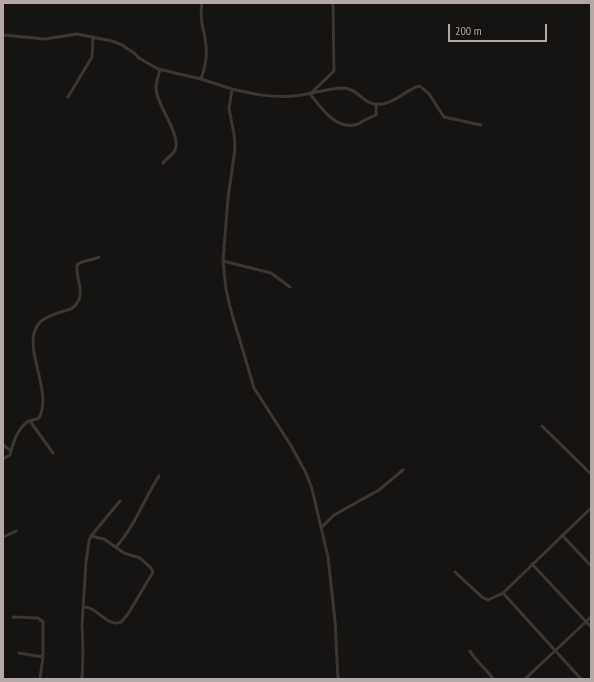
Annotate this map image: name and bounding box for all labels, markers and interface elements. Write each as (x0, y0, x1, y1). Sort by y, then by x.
scale bar (450, 16, 549, 42)
text: 200 m (455, 23, 482, 38)

